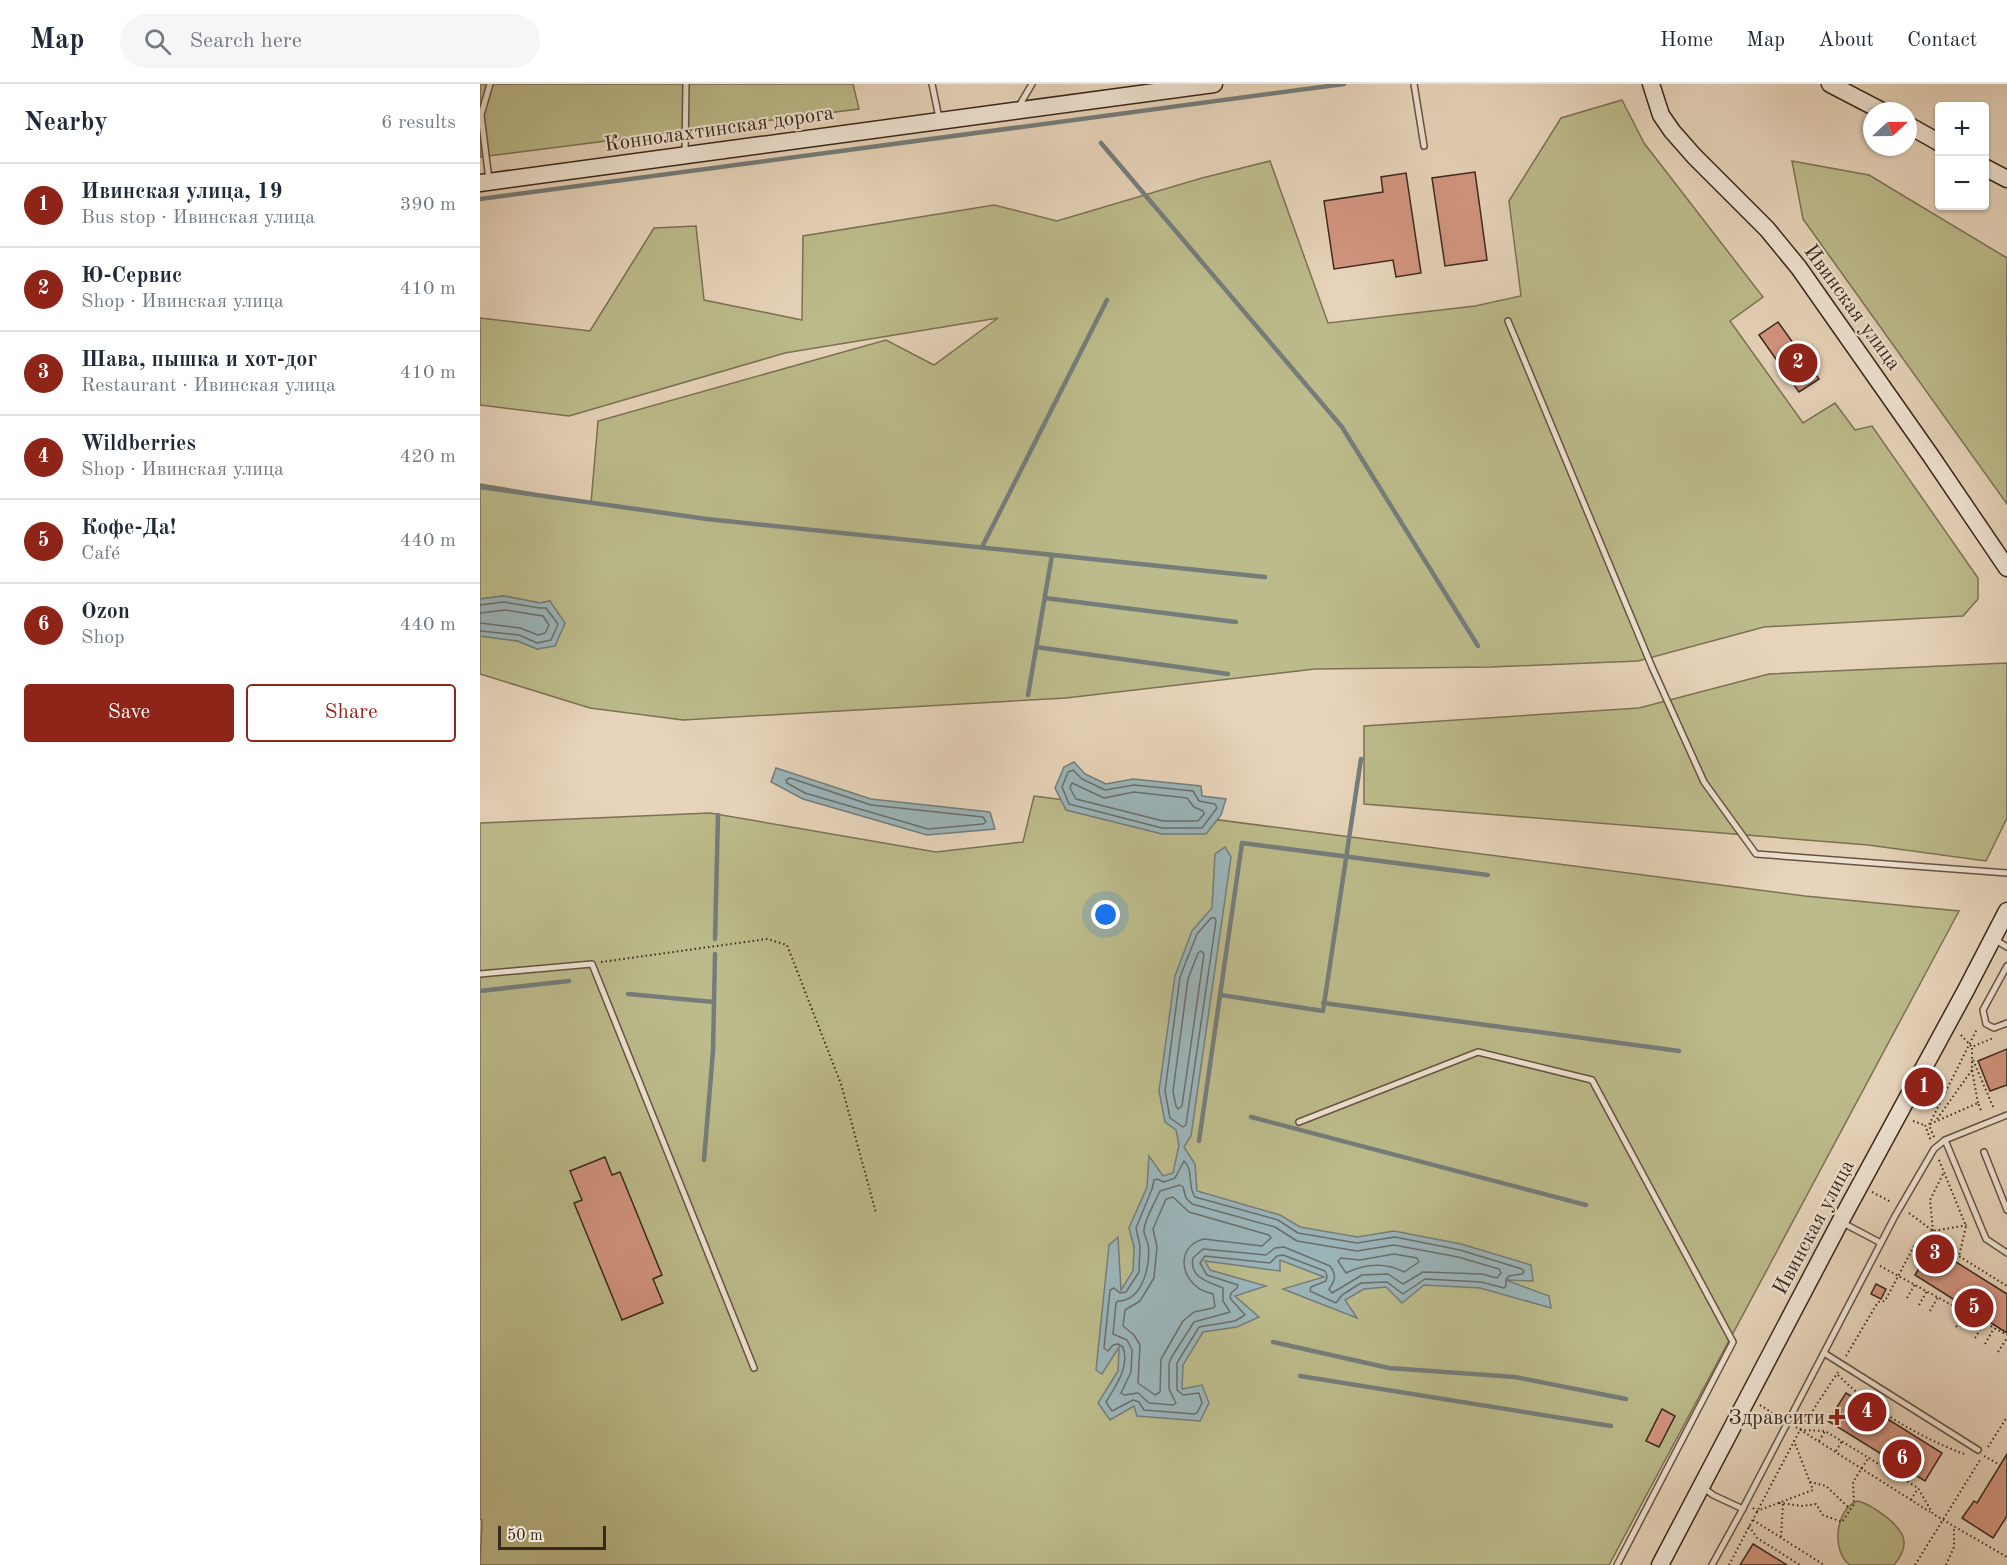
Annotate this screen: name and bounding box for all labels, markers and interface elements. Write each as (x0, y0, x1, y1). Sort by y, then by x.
search box (120, 14, 540, 68)
icon: search (141, 25, 174, 58)
text: Map (30, 27, 84, 55)
text: Search here (189, 30, 302, 52)
text: Home (1660, 30, 1713, 51)
text: Map (1746, 30, 1785, 51)
text: About (1818, 30, 1874, 51)
text: Contact (1907, 30, 1977, 51)
north arrow (1863, 102, 1917, 156)
map controls (1935, 102, 1989, 210)
button: + (1935, 102, 1989, 156)
street label: Коннолахтинская дорога (603, 103, 835, 156)
text: Nearby (24, 110, 108, 136)
text: 6 results (381, 113, 456, 133)
button: − (1935, 156, 1989, 210)
text: Ивинская улица, 19 (81, 181, 282, 203)
text: 1 (38, 195, 49, 215)
text: 390 m (400, 195, 456, 215)
text: Bus stop · Ивинская улица (81, 208, 315, 228)
street label: Ивинская улица (1799, 241, 1904, 375)
text: Ю-Сервис (81, 265, 182, 287)
text: 2 (38, 279, 49, 299)
text: 410 m (400, 279, 456, 299)
text: Shop · Ивинская улица (81, 292, 284, 312)
pin: 2 (1778, 340, 1818, 386)
text: Шава, пышка и хот-дог (81, 349, 317, 371)
text: 3 (38, 363, 49, 383)
text: 410 m (400, 363, 456, 383)
text: Restaurant · Ивинская улица (81, 376, 336, 396)
text: Wildberries (81, 433, 196, 455)
text: 4 (38, 447, 49, 467)
text: 420 m (400, 447, 456, 467)
text: Shop · Ивинская улица (81, 460, 284, 480)
text: Кофе-Да! (81, 517, 176, 539)
text: 5 (38, 531, 49, 551)
text: 440 m (400, 531, 456, 551)
text: Café (81, 544, 120, 564)
text: Ozon (81, 601, 130, 623)
text: 6 (38, 615, 49, 635)
text: 440 m (400, 615, 456, 635)
text: Shop (81, 628, 125, 648)
button: Save (24, 684, 234, 742)
button: Share (246, 684, 456, 742)
your location (1091, 900, 1120, 929)
pin: 1 (1904, 1064, 1944, 1110)
street label: Ивинская улица (1770, 1157, 1859, 1299)
pin: 3 (1916, 1232, 1954, 1276)
pin: 5 (1954, 1286, 1994, 1330)
pin: 4 (1848, 1390, 1886, 1434)
place label: Здравсити (1729, 1408, 1825, 1429)
marker: Здравсити (1830, 1410, 1844, 1424)
pin: 6 (1882, 1436, 1922, 1482)
scale bar (498, 1523, 606, 1550)
text: 50 m (507, 1528, 543, 1544)

